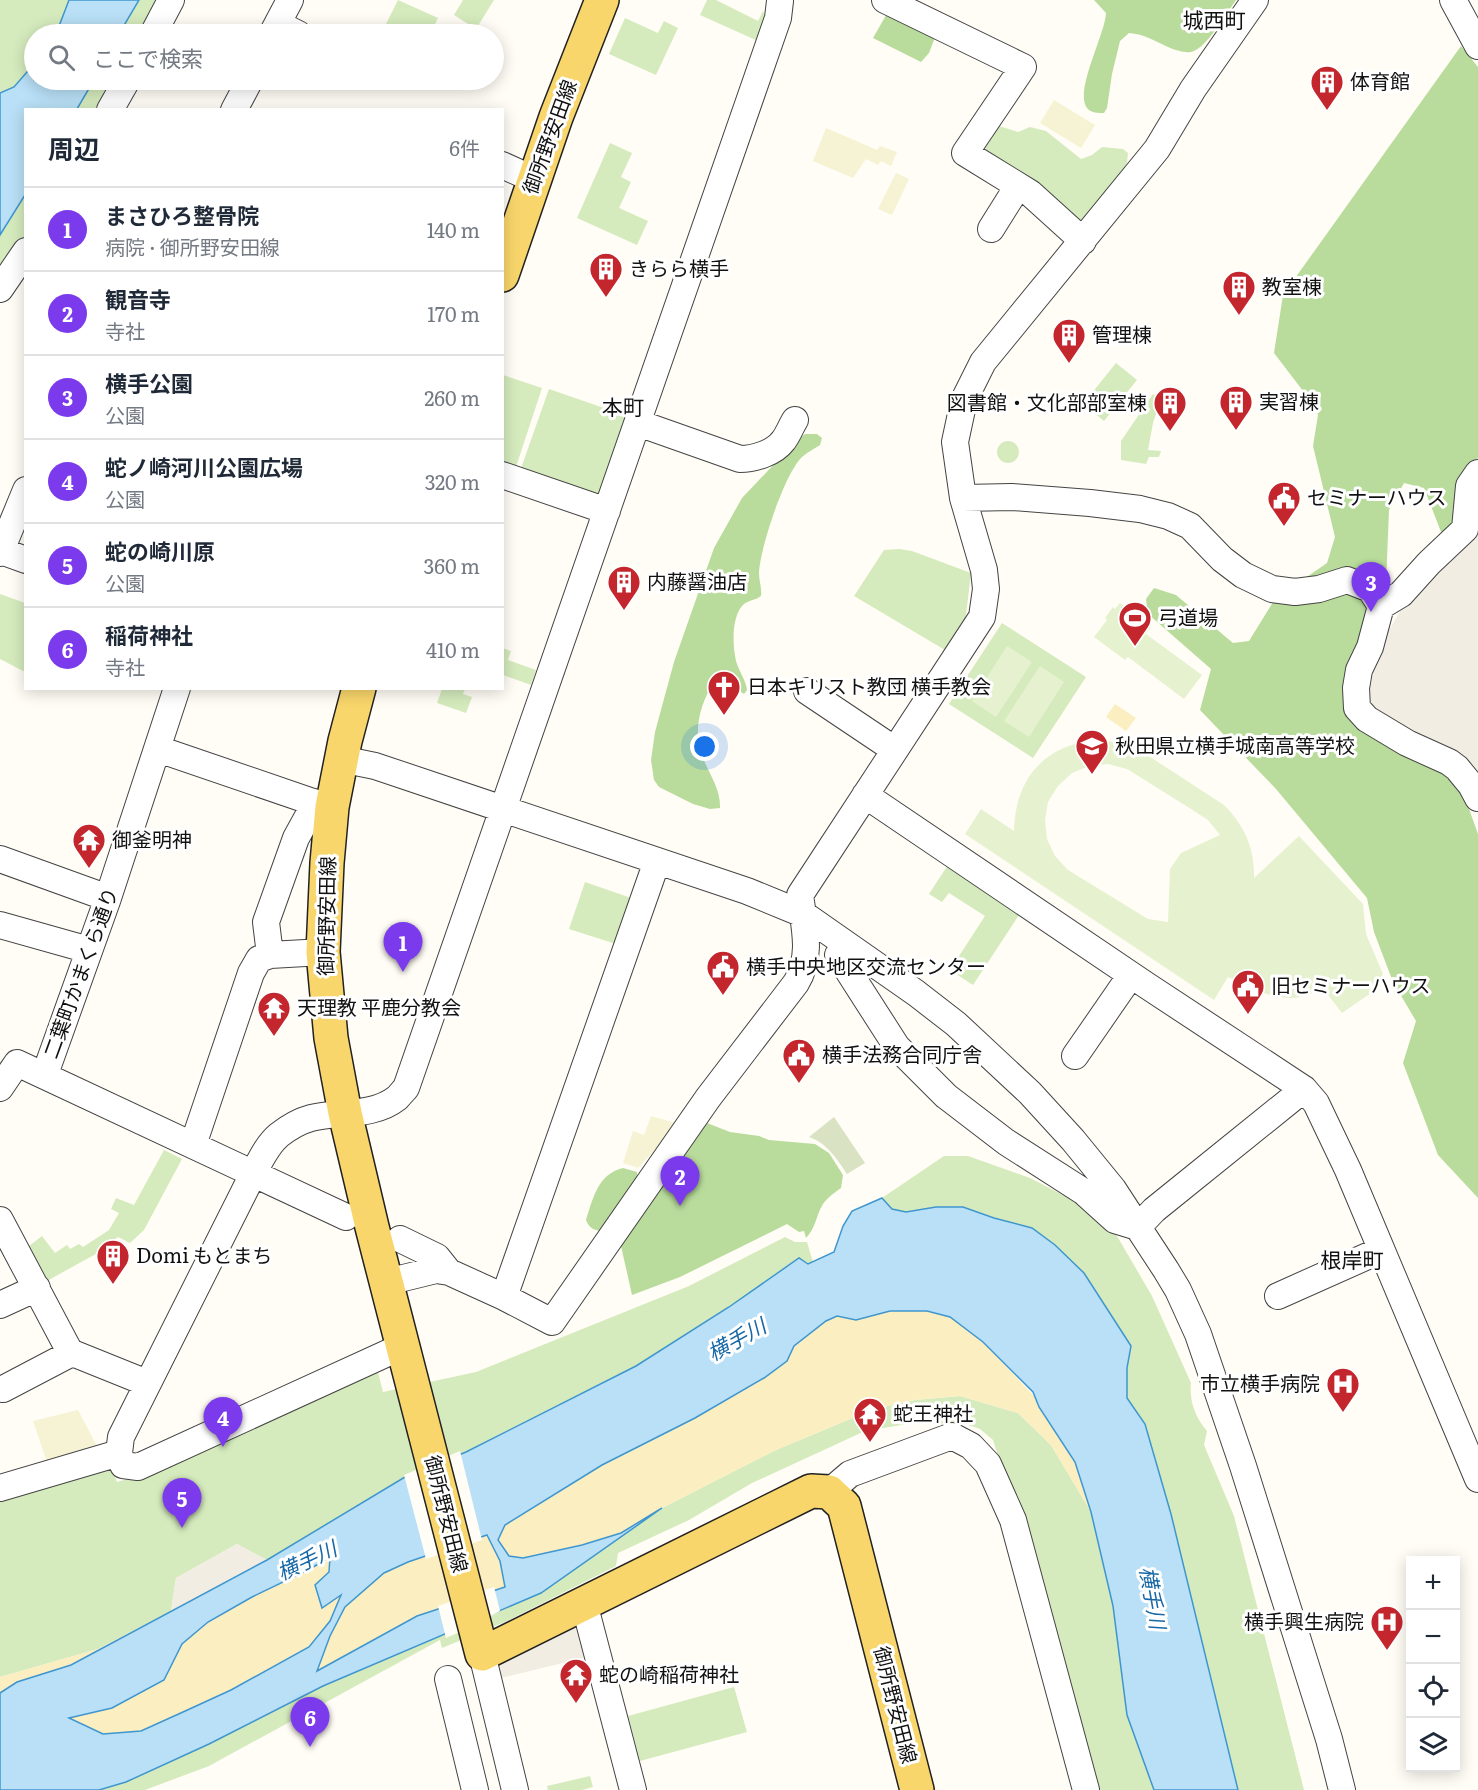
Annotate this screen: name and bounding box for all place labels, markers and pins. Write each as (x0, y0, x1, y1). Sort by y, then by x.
building icon: 体育館 (1309, 64, 1345, 111)
place label: 体育館 (1350, 65, 1410, 95)
building icon: きらら横手 (588, 251, 624, 298)
place label: きらら横手 (629, 252, 729, 282)
building icon: 教室棟 (1221, 269, 1257, 316)
place label: 教室棟 (1262, 270, 1322, 300)
building icon: 管理棟 (1051, 317, 1087, 364)
place label: 管理棟 (1092, 318, 1152, 348)
building icon: 実習棟 (1218, 384, 1254, 431)
building icon: 図書館・文化部部室棟 (1152, 385, 1188, 432)
place label: 実習棟 (1259, 385, 1319, 415)
place label: 図書館・文化部部室棟 (947, 386, 1147, 416)
public building icon: セミナーハウス (1266, 480, 1302, 527)
place label: セミナーハウス (1307, 481, 1447, 511)
pin: 3 (1352, 562, 1390, 612)
building icon: 内藤醤油店 (606, 564, 642, 611)
place label: 内藤醤油店 (647, 565, 747, 595)
sports icon: 弓道場 (1117, 600, 1153, 647)
place label: 弓道場 (1158, 601, 1218, 631)
church icon: 日本キリスト教団 横手教会 (706, 669, 742, 716)
place label: 日本キリスト教団 横手教会 (747, 670, 991, 700)
school or university icon: 秋田県立横手城南高等学校 (1074, 728, 1110, 775)
place label: 秋田県立横手城南高等学校 (1115, 729, 1355, 759)
temple icon: 御釜明神 (71, 822, 107, 869)
place label: 御釜明神 (112, 823, 192, 853)
pin: 1 (384, 922, 422, 972)
public building icon: 横手中央地区交流センター (705, 949, 741, 996)
place label: 横手中央地区交流センター (746, 950, 986, 980)
public building icon: 旧セミナーハウス (1230, 968, 1266, 1015)
place label: 旧セミナーハウス (1271, 969, 1431, 999)
temple icon: 天理教 平鹿分教会 (256, 990, 292, 1037)
place label: 天理教 平鹿分教会 (297, 991, 461, 1021)
public building icon: 横手法務合同庁舎 (781, 1037, 817, 1084)
place label: 横手法務合同庁舎 (822, 1038, 982, 1068)
pin: 2 (660, 1156, 700, 1206)
building icon: Domi もとまち (95, 1238, 131, 1285)
place label: Domi もとまち (136, 1239, 272, 1269)
hospital icon: 市立横手病院 (1325, 1366, 1361, 1413)
place label: 市立横手病院 (1200, 1367, 1320, 1397)
temple icon: 蛇王神社 (852, 1396, 888, 1443)
place label: 蛇王神社 (893, 1397, 973, 1427)
pin: 4 (204, 1398, 242, 1447)
pin: 5 (162, 1478, 201, 1528)
hospital icon: 横手興生病院 (1369, 1604, 1405, 1651)
place label: 横手興生病院 (1244, 1605, 1364, 1635)
temple icon: 蛇の崎稲荷神社 (558, 1657, 594, 1704)
place label: 蛇の崎稲荷神社 (599, 1658, 739, 1688)
pin: 6 (290, 1698, 330, 1747)

